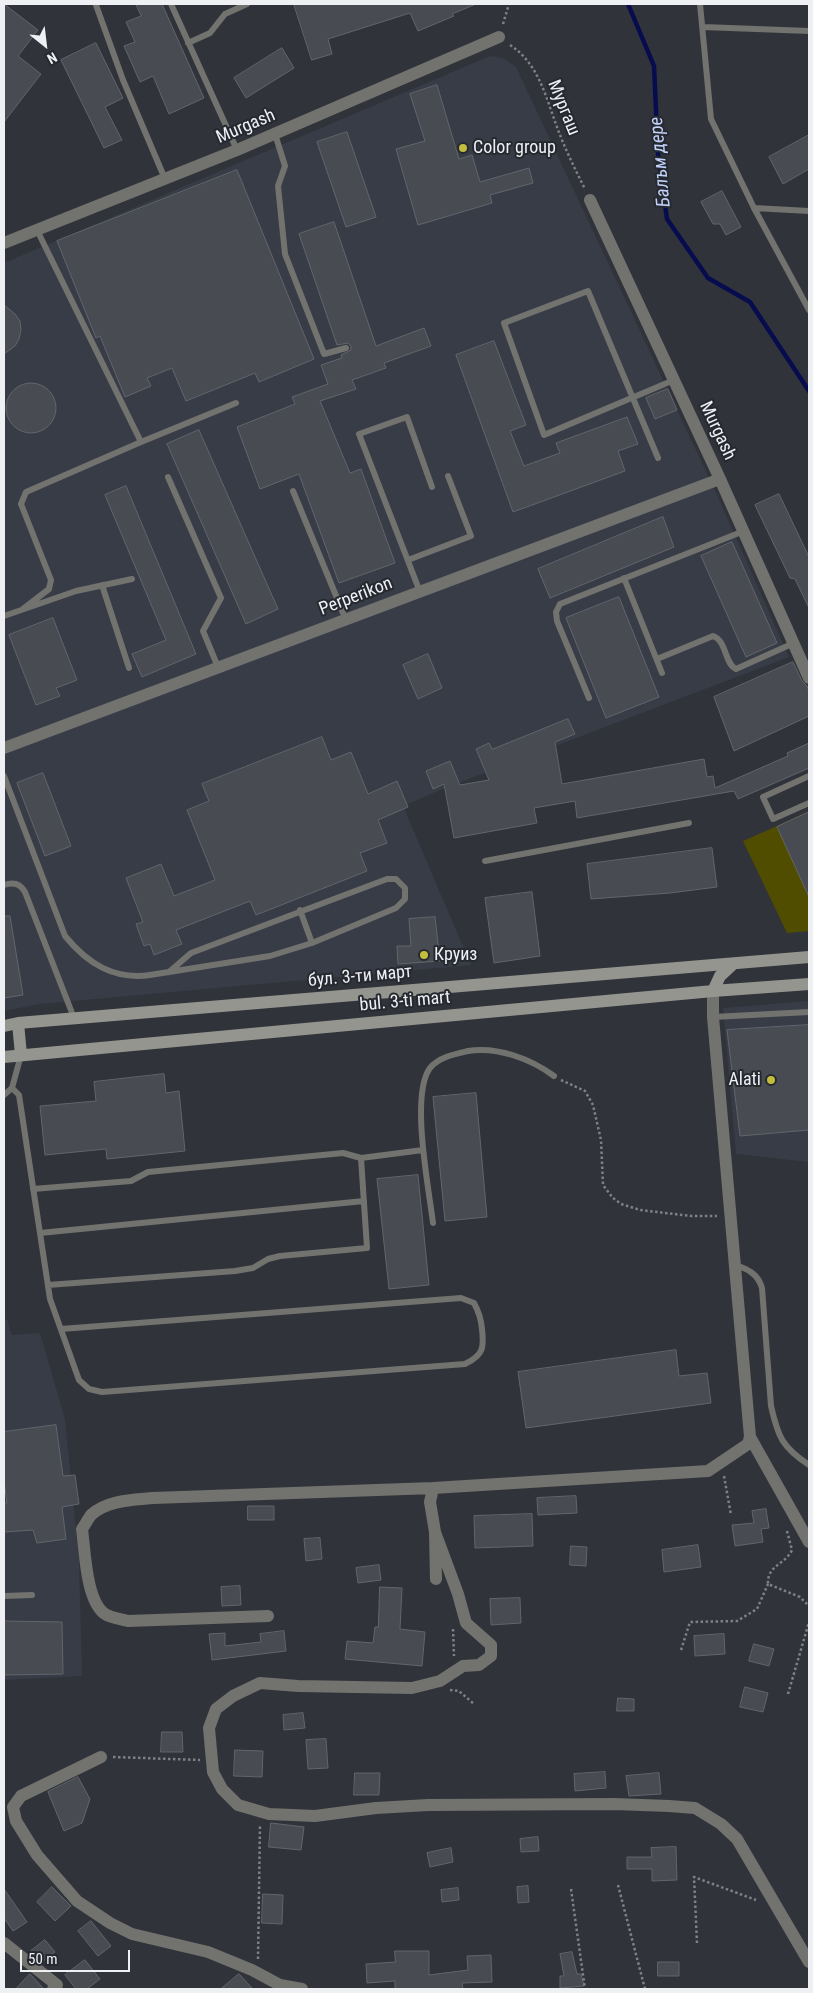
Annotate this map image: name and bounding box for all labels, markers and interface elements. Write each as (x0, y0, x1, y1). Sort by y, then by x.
north arrow (20, 20, 70, 70)
text: N (45, 49, 60, 67)
street label: Мургаш (542, 77, 584, 139)
street label: Murgash (213, 105, 279, 149)
water label: Балъм дере (646, 116, 676, 208)
place label: Color group (473, 137, 556, 159)
marker: Color group (457, 142, 469, 154)
street label: Murgash (694, 398, 740, 464)
street label: Perperikon (316, 573, 396, 621)
place label: Круиз (434, 944, 477, 966)
marker: Круиз (418, 949, 430, 961)
street label: бул. 3-ти март (307, 962, 413, 992)
street label: bul. 3-ti mart (359, 987, 451, 1017)
place label: Alati (728, 1069, 761, 1091)
marker: Alati (765, 1074, 777, 1086)
scale bar (22, 1940, 132, 1972)
text: 50 m (28, 1950, 58, 1968)

